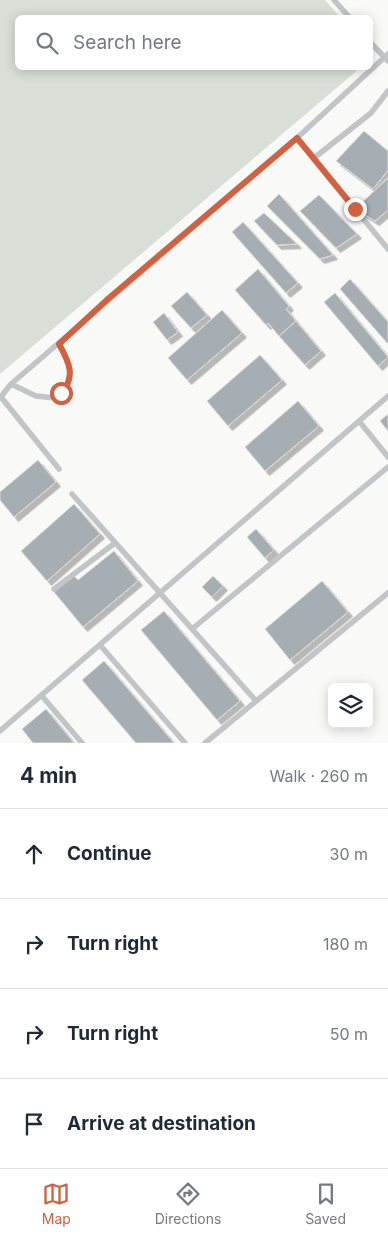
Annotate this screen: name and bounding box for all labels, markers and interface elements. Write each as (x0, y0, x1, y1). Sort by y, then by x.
search box (15, 15, 373, 70)
icon: search (33, 29, 61, 57)
text: Search here (73, 31, 182, 54)
route end (344, 198, 367, 221)
route start (50, 382, 73, 405)
map controls (328, 683, 373, 728)
button: layers (328, 683, 373, 728)
text: 4 min (20, 763, 77, 788)
text: Walk · 260 m (270, 766, 368, 786)
icon: ahead (20, 840, 48, 868)
text: Continue (67, 842, 152, 865)
text: 30 m (330, 844, 368, 864)
icon: right (20, 930, 48, 958)
text: Turn right (67, 932, 158, 955)
text: 180 m (323, 934, 368, 954)
icon: right (20, 1020, 48, 1048)
text: Turn right (67, 1022, 158, 1045)
text: 50 m (330, 1024, 368, 1044)
icon: arrive (20, 1110, 48, 1138)
text: Arrive at destination (67, 1112, 256, 1135)
tab: Map (42, 1180, 71, 1227)
tab: Directions (155, 1180, 221, 1227)
tab: Saved (305, 1180, 346, 1227)

